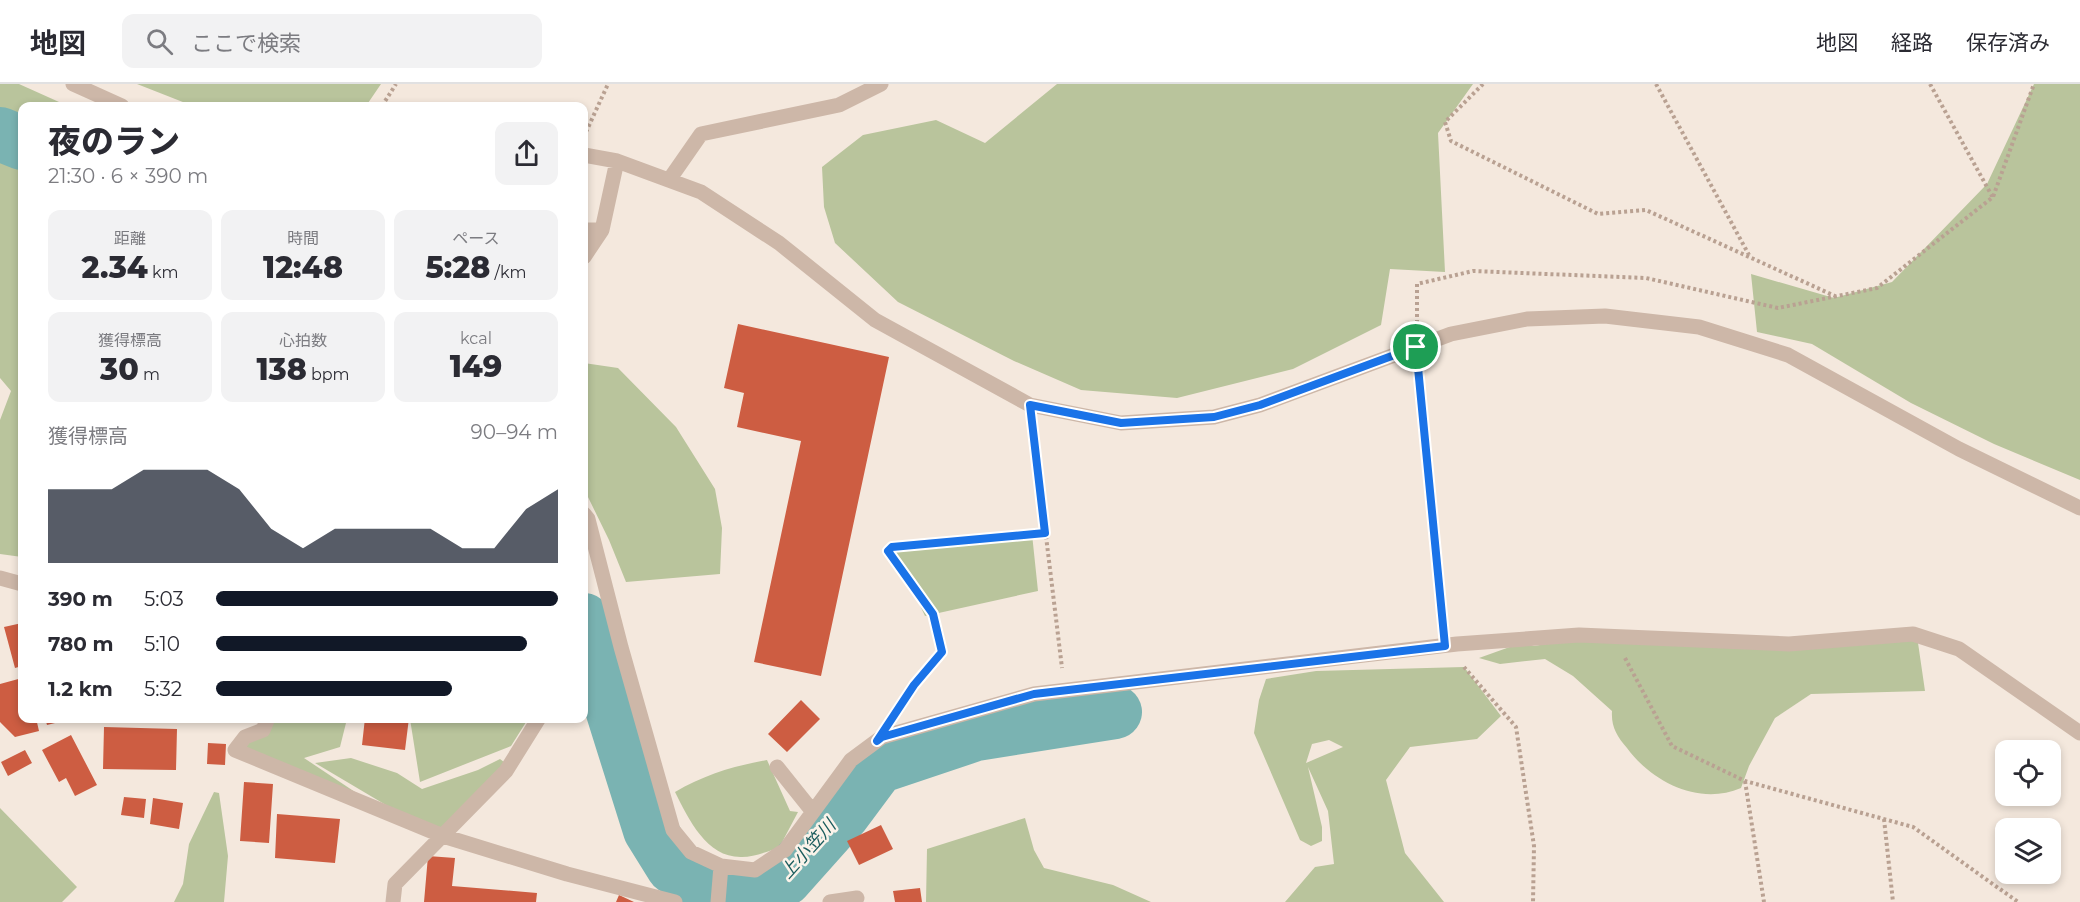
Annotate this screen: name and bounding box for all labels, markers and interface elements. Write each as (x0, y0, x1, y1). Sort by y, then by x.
search box (122, 14, 542, 68)
icon: search (143, 25, 176, 58)
text: 地図 (30, 26, 86, 60)
text: ここで検索 (191, 30, 301, 57)
text: 地図 (1816, 30, 1858, 55)
text: 経路 (1891, 30, 1933, 55)
text: 保存済み (1966, 30, 2050, 55)
text: 夜のラン (48, 121, 180, 161)
button: share (495, 122, 558, 185)
text: 21:30 · 6 × 390 m (48, 164, 208, 188)
text: 距離 (114, 229, 146, 248)
text: 時間 (287, 229, 319, 248)
text: ペース (452, 229, 500, 248)
text: 2.34 (82, 249, 148, 286)
text: 12:48 (263, 249, 343, 286)
text: 5:28 (426, 249, 490, 286)
text: km (148, 263, 178, 282)
text: /km (490, 263, 526, 282)
pin (1390, 321, 1441, 372)
text: kcal (460, 329, 492, 348)
icon: arrive (1399, 330, 1432, 363)
text: 獲得標高 (98, 331, 162, 350)
text: 心拍数 (279, 331, 327, 350)
text: 149 (450, 348, 502, 385)
text: 30 (100, 351, 139, 388)
text: 138 (256, 351, 307, 388)
text: m (139, 365, 160, 384)
text: bpm (307, 365, 350, 384)
text: 90–94 m (471, 420, 558, 444)
text: 獲得標高 (48, 424, 128, 448)
text: 390 m (48, 587, 113, 611)
text: 5:03 (144, 587, 184, 611)
text: 780 m (48, 632, 113, 656)
text: 5:10 (144, 632, 180, 656)
text: 1.2 km (48, 677, 113, 701)
text: 5:32 (144, 677, 182, 701)
map controls (1995, 740, 2061, 884)
button: locate (1995, 740, 2061, 806)
water label: 上小笠川 (776, 813, 842, 883)
button: layers (1995, 818, 2061, 884)

